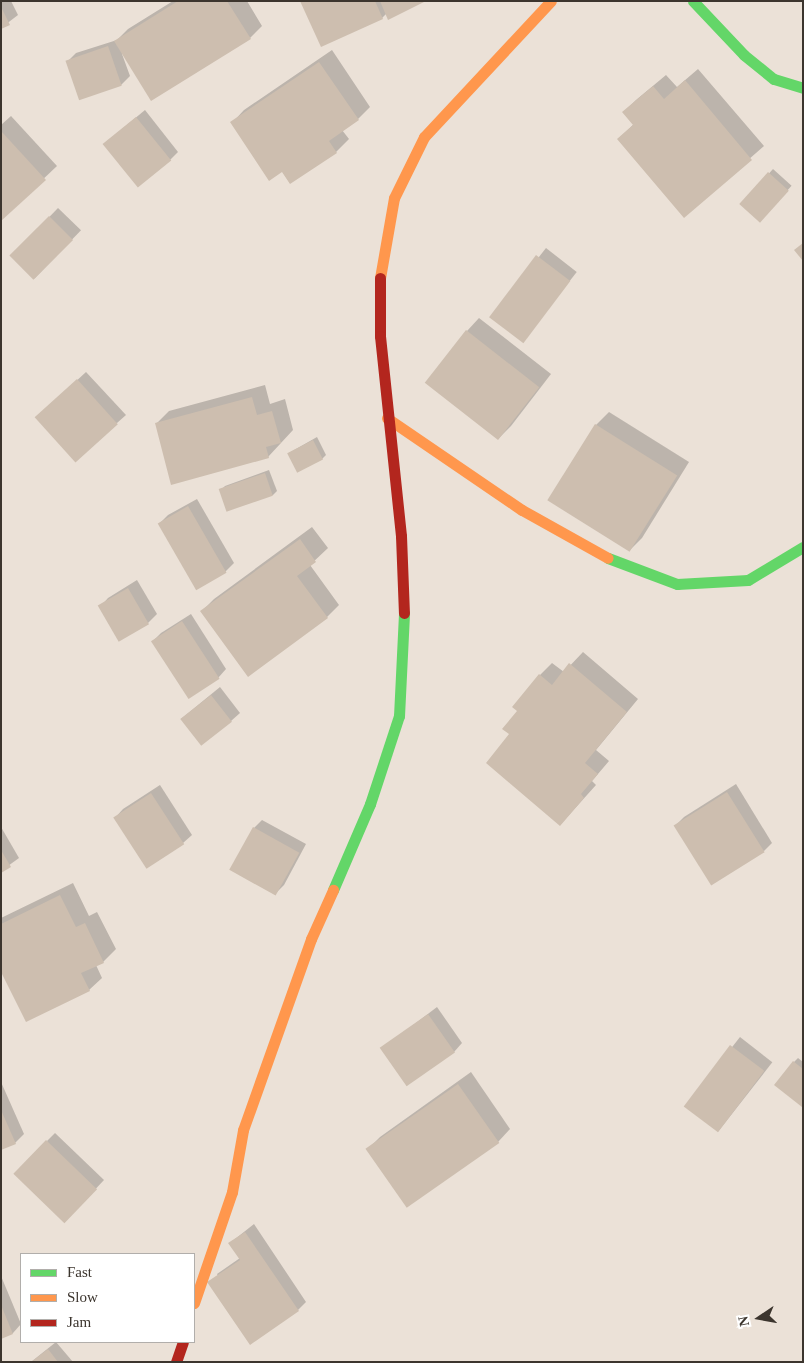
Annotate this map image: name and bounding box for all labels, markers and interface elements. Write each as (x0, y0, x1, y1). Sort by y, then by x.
legend (20, 1253, 195, 1343)
text: Fast (67, 1264, 92, 1280)
text: Slow (67, 1289, 98, 1305)
north arrow (734, 1293, 784, 1343)
text: Jam (67, 1314, 91, 1330)
text: N (735, 1315, 752, 1328)

